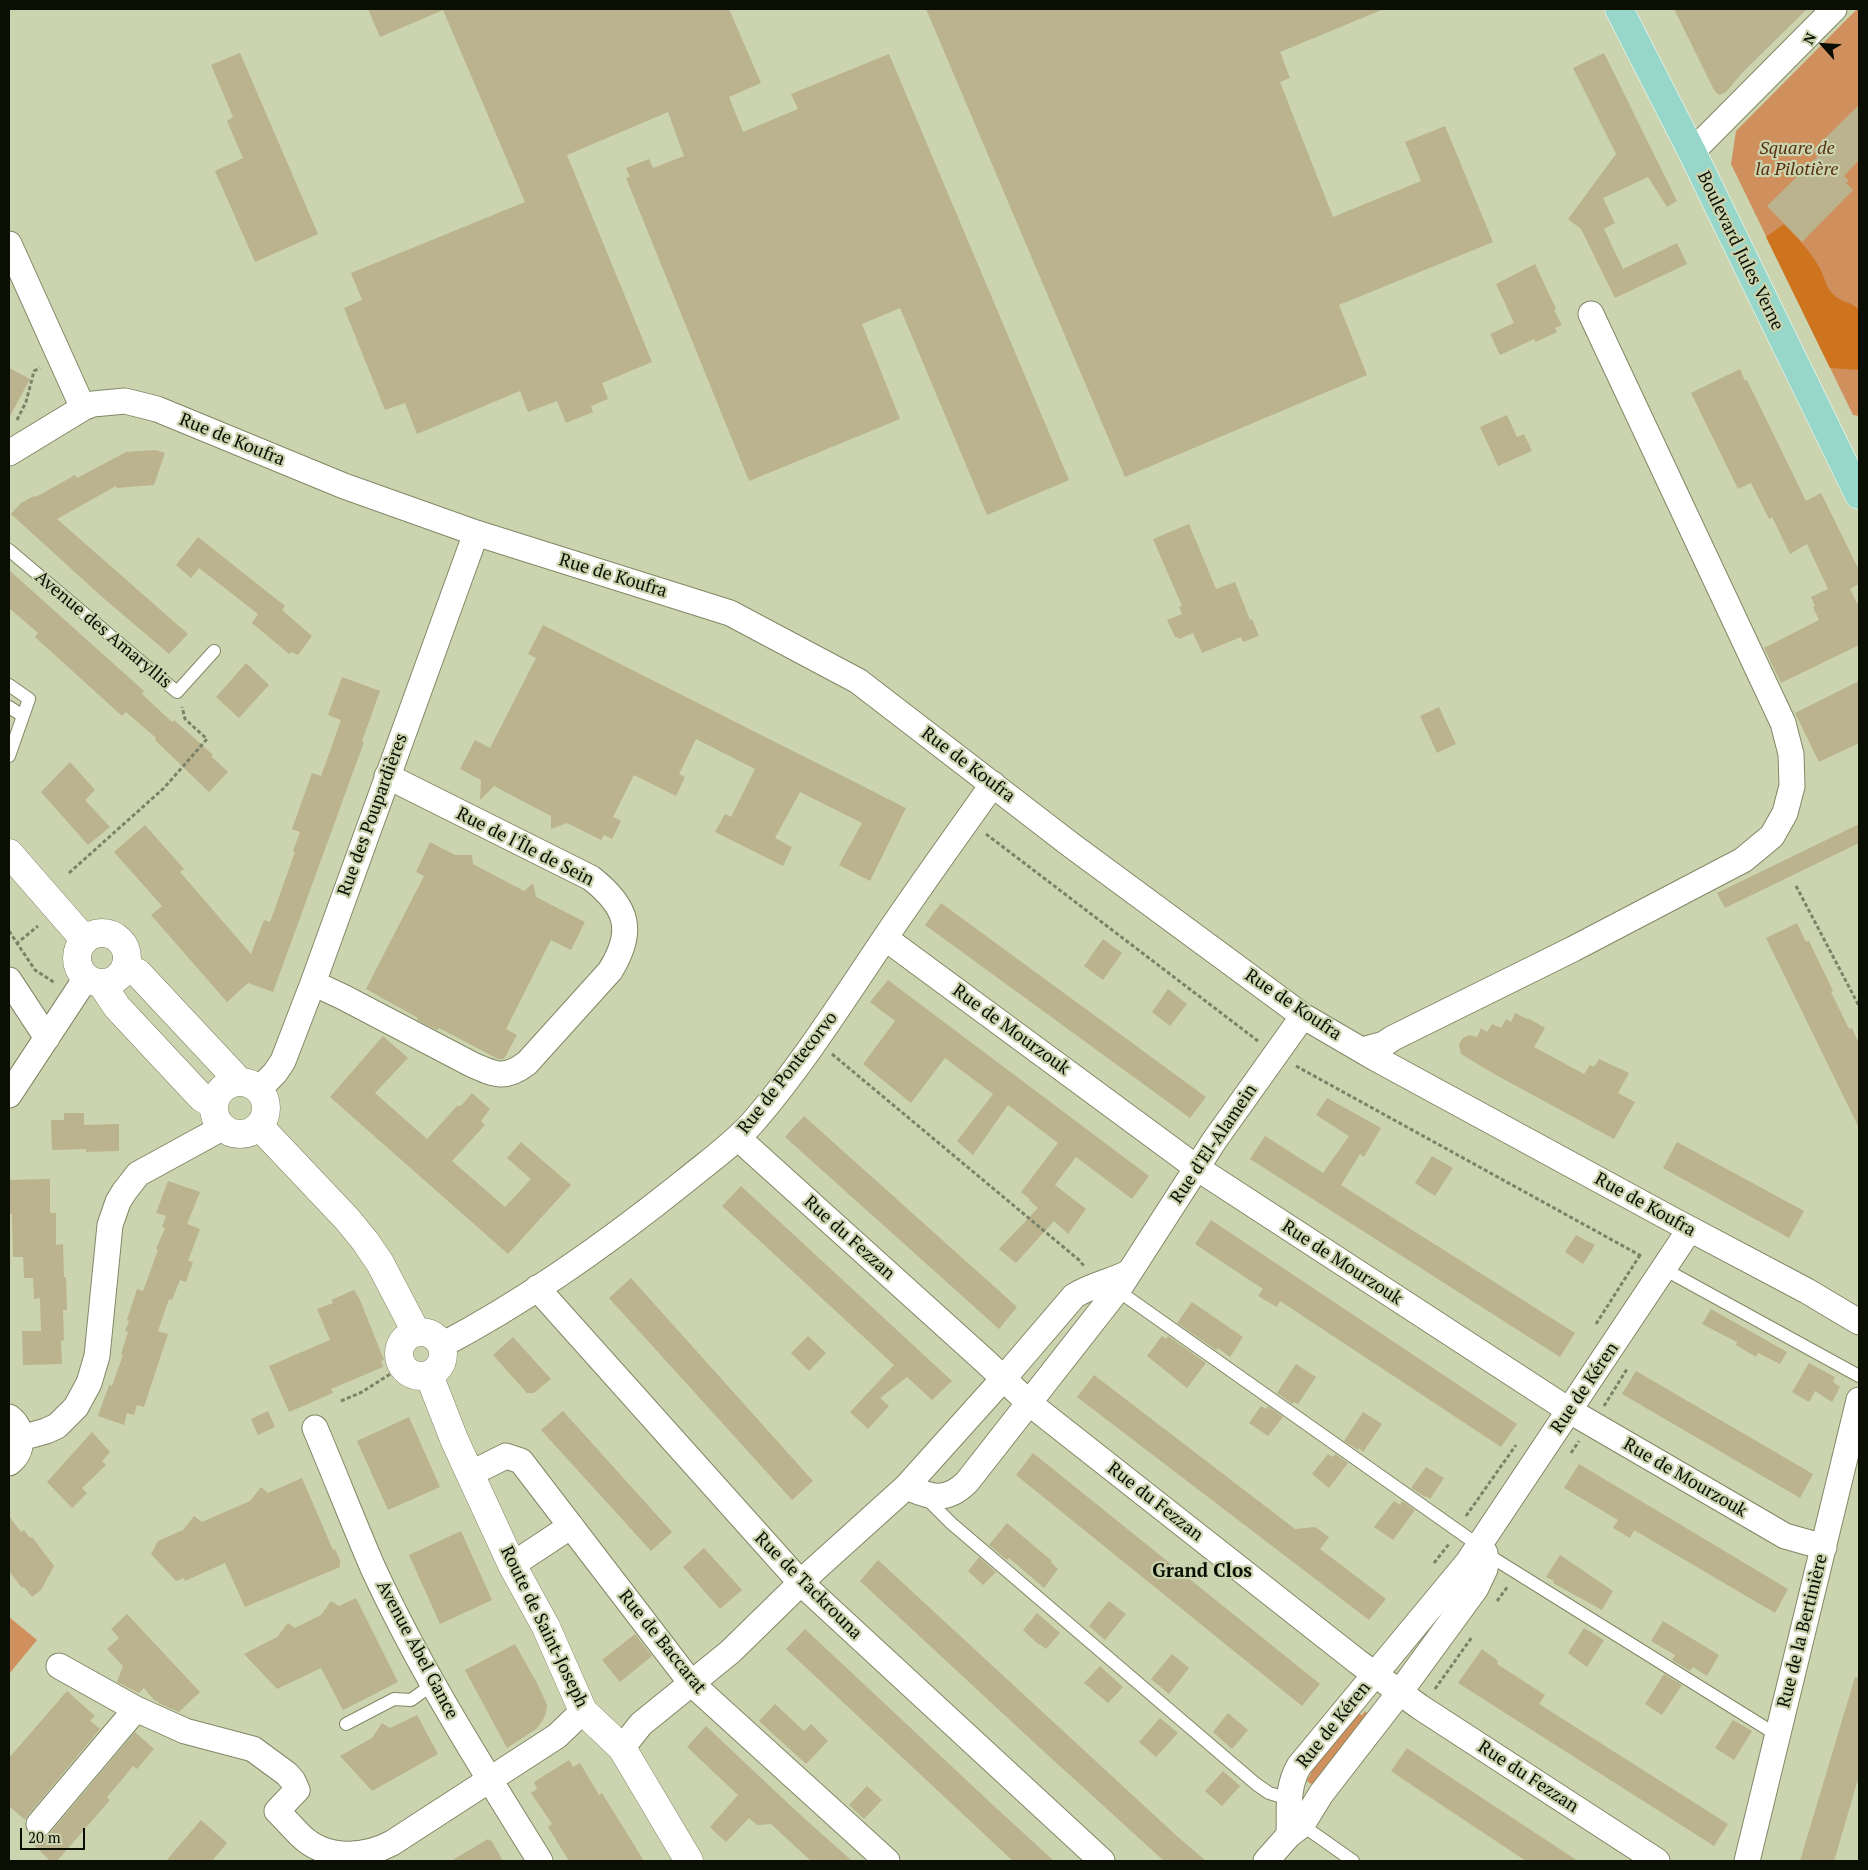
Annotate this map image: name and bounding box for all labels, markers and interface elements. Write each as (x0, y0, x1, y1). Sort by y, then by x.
north arrow (1798, 20, 1848, 70)
text: N (1798, 29, 1820, 47)
park label: Square de la Pilotière (1756, 138, 1838, 180)
street label: Boulevard Jules Verne (1692, 168, 1788, 334)
street label: Rue de Koufra (176, 409, 288, 471)
street label: Rue de Koufra (556, 549, 670, 603)
street label: Avenue des Amaryllis (30, 567, 176, 693)
street label: Rue de Koufra (917, 723, 1019, 807)
street label: Rue des Poupardières (334, 731, 412, 899)
street label: Rue de l'Île de Sein (453, 803, 597, 891)
street label: Rue de Koufra (1241, 965, 1345, 1045)
street label: Rue de Mourzouk (948, 980, 1074, 1080)
street label: Rue de Pontecorvo (734, 1008, 842, 1138)
street label: Rue d'El-Alamein (1166, 1080, 1262, 1208)
street label: Rue de Koufra (1591, 1168, 1699, 1242)
street label: Rue du Fezzan (799, 1191, 899, 1285)
street label: Rue de Mourzouk (1278, 1216, 1406, 1310)
street label: Rue de Kéren (1547, 1338, 1623, 1438)
street label: Rue de Mourzouk (1619, 1434, 1751, 1522)
street label: Rue du Fezzan (1103, 1458, 1207, 1546)
street label: Rue de Tackrouna (750, 1528, 866, 1644)
street label: Route de Saint-Joseph (495, 1543, 593, 1711)
street label: Rue de la Bertinière (1773, 1552, 1833, 1710)
district label: Grand Clos (1152, 1561, 1252, 1583)
street label: Avenue Abel Gance (371, 1577, 463, 1723)
street label: Rue de Baccarat (614, 1586, 710, 1698)
street label: Rue de Kéren (1293, 1677, 1375, 1773)
street label: Rue du Fezzan (1474, 1736, 1582, 1818)
scale bar (22, 1818, 88, 1850)
text: 20 m (28, 1827, 61, 1847)

